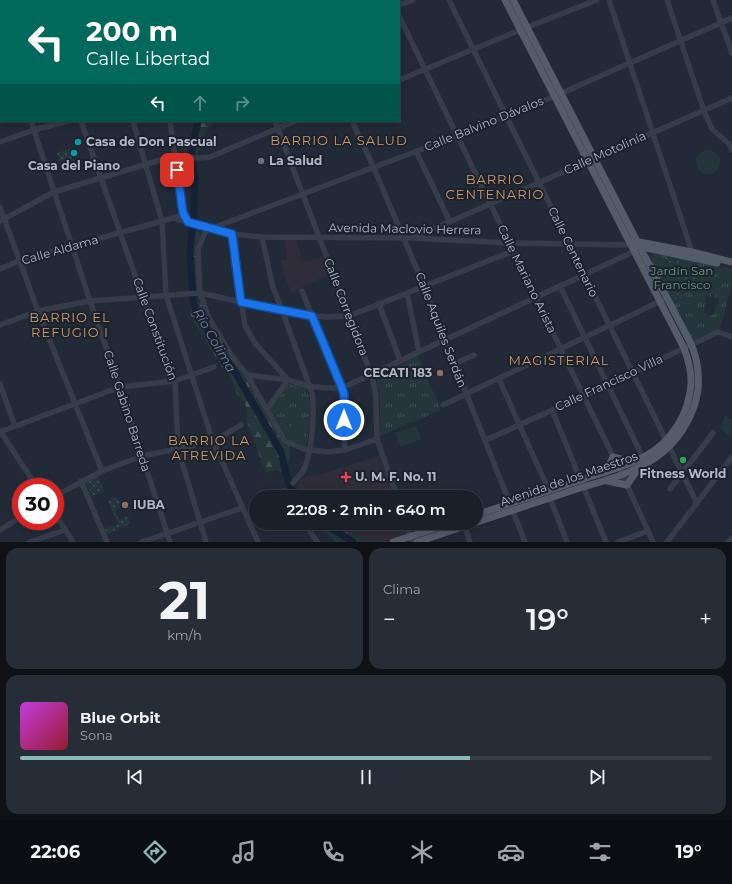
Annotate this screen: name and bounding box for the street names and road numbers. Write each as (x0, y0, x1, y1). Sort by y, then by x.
street label: Calle Balvino Dávalos (422, 93, 546, 154)
street label: Calle Motolinía (561, 128, 648, 177)
street label: Calle Centenario (545, 204, 602, 299)
street label: Avenida Maclovio Herrera (328, 220, 482, 237)
street label: Calle Mariano Arista (495, 222, 560, 335)
street label: Calle Aldama (20, 231, 100, 268)
street label: Calle Corregidora (321, 256, 372, 358)
street label: Calle Aquiles Serdán (413, 270, 470, 390)
street label: Calle Constitución (130, 275, 181, 382)
street label: Calle Gabino Barreda (101, 348, 154, 473)
street label: Calle Francisco Villa (552, 351, 665, 414)
street label: Avenida de los Maestros (498, 448, 640, 509)

